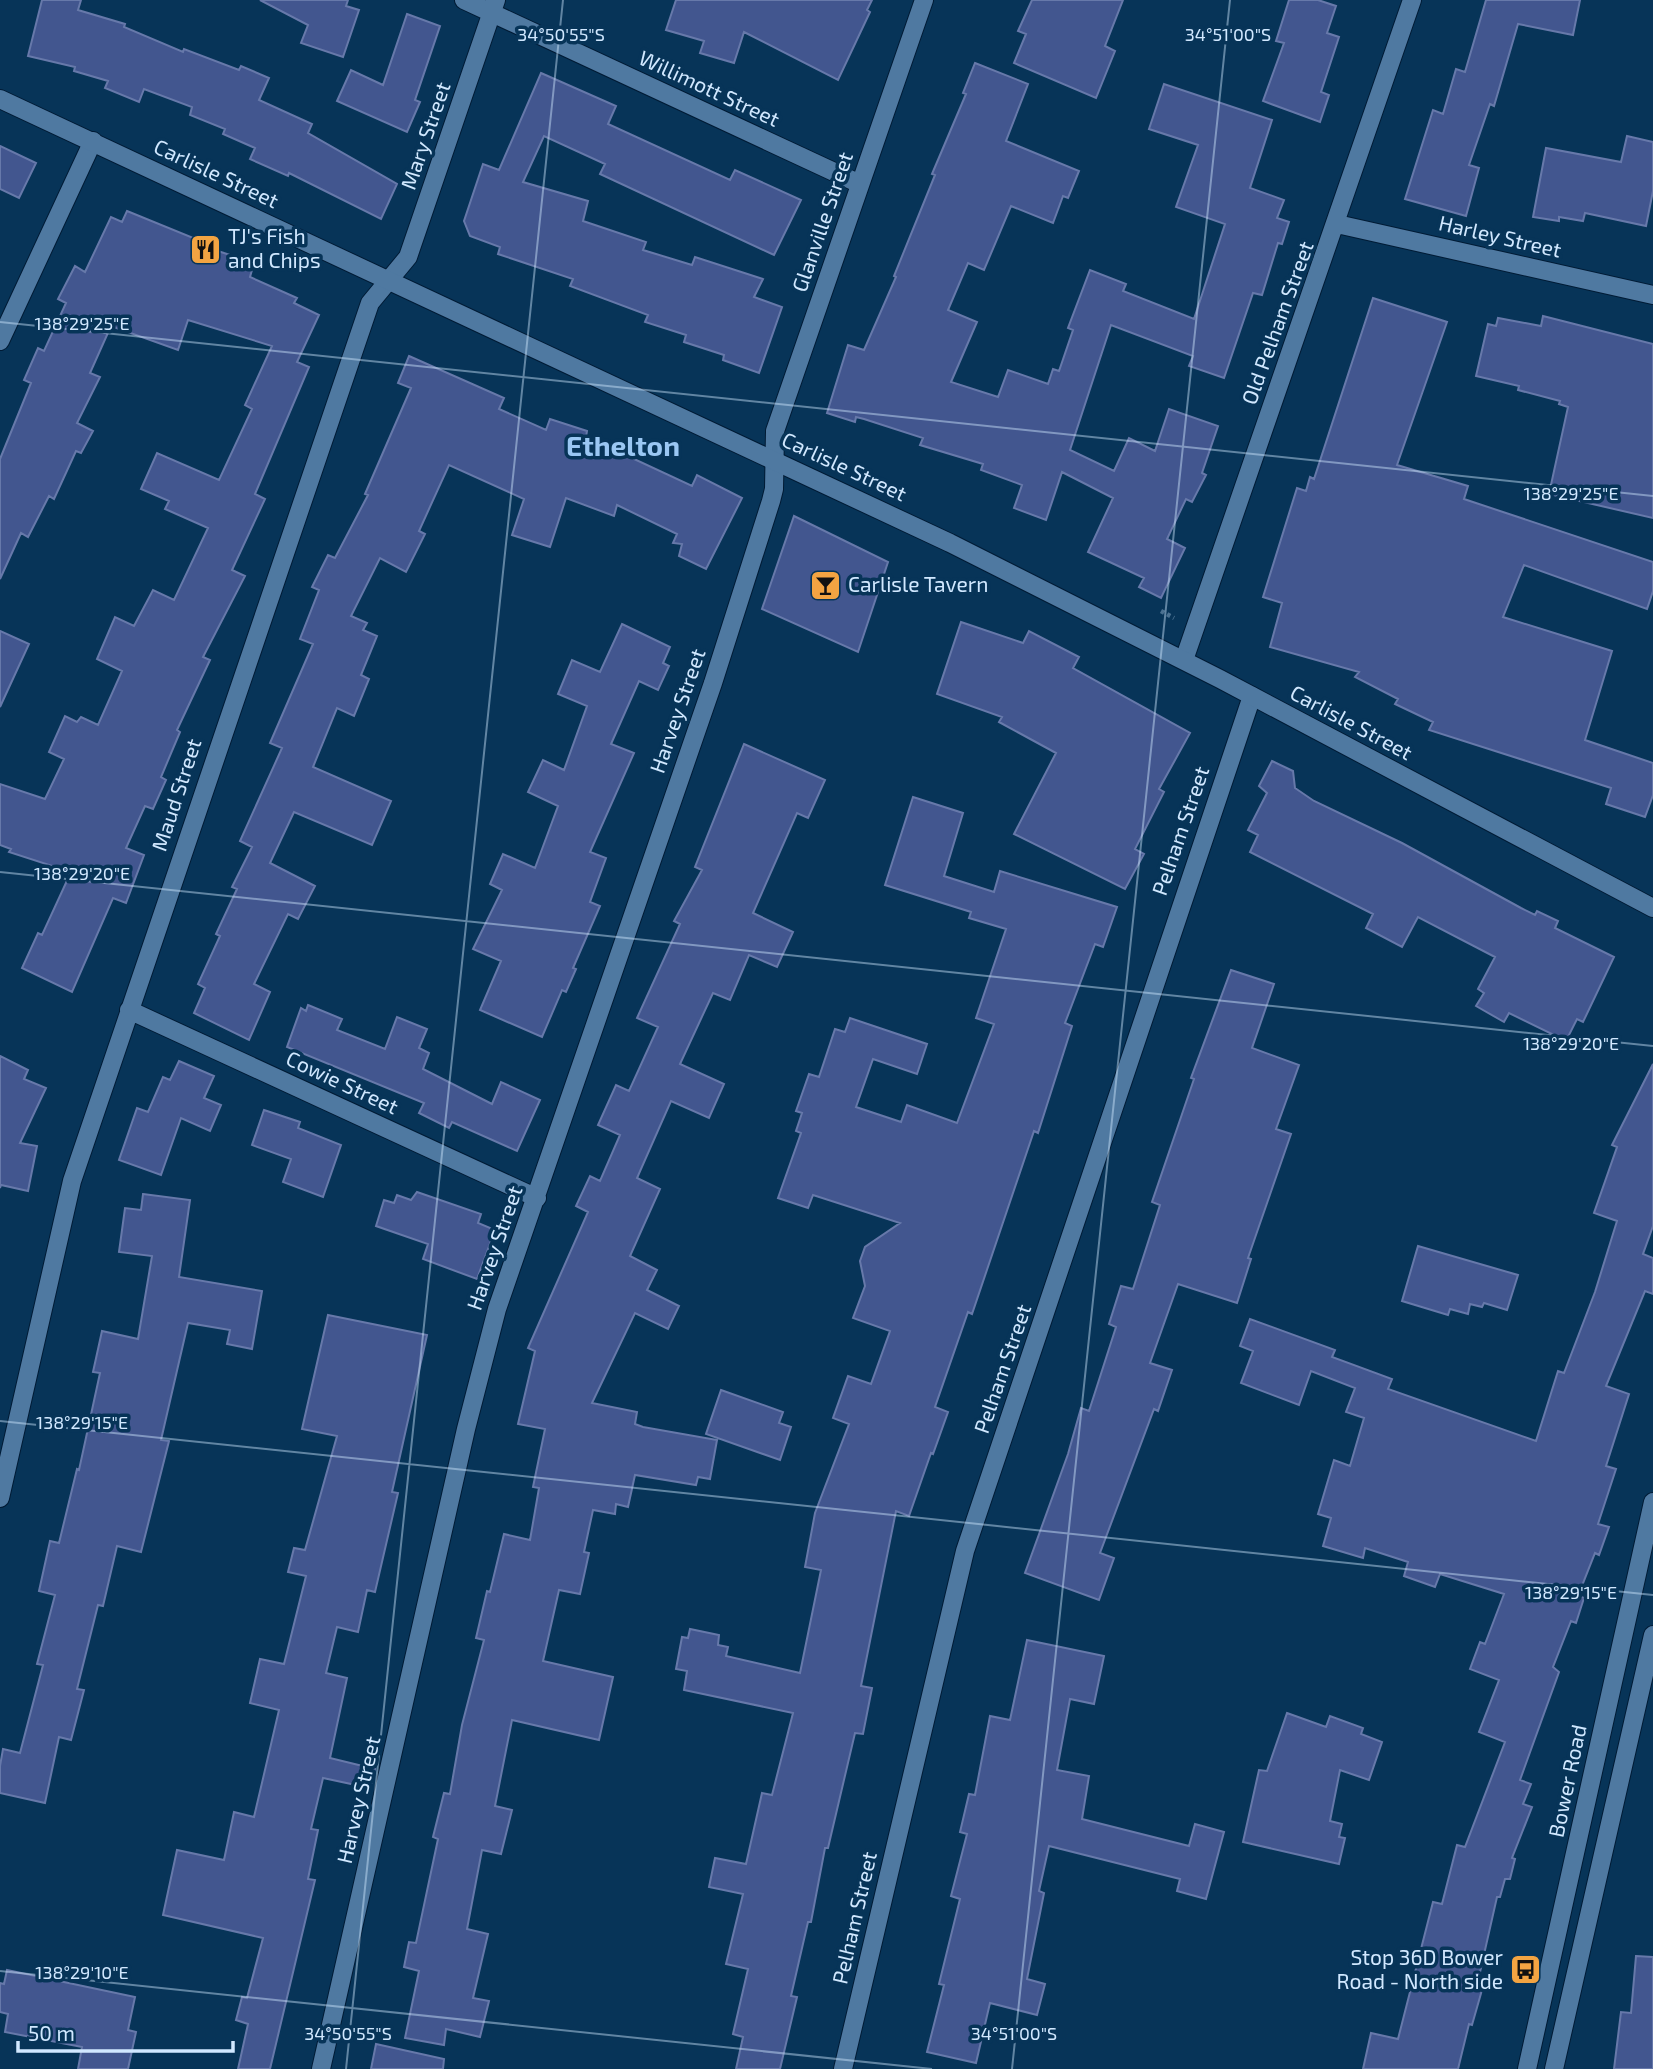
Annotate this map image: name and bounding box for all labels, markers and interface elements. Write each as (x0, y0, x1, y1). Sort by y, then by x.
text: 34°50'55"S (517, 23, 605, 45)
text: 34°51'00"S (1185, 23, 1271, 45)
street label: Willimott Street (635, 44, 784, 131)
street label: Mary Street (395, 78, 455, 193)
street label: Carlisle Street (150, 133, 283, 212)
street label: Glanville Street (786, 148, 857, 295)
street label: Harley Street (1437, 209, 1564, 262)
place label: TJ's Fish and Chips (228, 223, 321, 272)
restaurant icon: TJ's Fish and Chips (188, 232, 222, 266)
street label: Old Pelham Street (1235, 237, 1318, 408)
text: 138°29'25"E (34, 312, 130, 334)
street label: Carlisle Street (778, 426, 911, 505)
district label: Ethelton (566, 428, 680, 462)
text: 138°29'25"E (1523, 482, 1619, 504)
bar icon: Carlisle Tavern (808, 568, 842, 602)
place label: Carlisle Tavern (848, 571, 988, 596)
street label: Harvey Street (644, 645, 710, 776)
street label: Carlisle Street (1286, 679, 1417, 764)
street label: Maud Street (146, 735, 206, 854)
street label: Pelham Street (1146, 763, 1213, 898)
text: 138°29'20"E (34, 862, 130, 884)
text: 138°29'20"E (1523, 1032, 1619, 1054)
street label: Cowie Street (283, 1045, 403, 1118)
street label: Harvey Street (461, 1182, 527, 1313)
street label: Pelham Street (968, 1301, 1035, 1436)
text: 138°29'15"E (36, 1411, 128, 1433)
text: 138°29'15"E (1525, 1581, 1617, 1603)
street label: Bower Road (1542, 1722, 1591, 1839)
street label: Harvey Street (331, 1734, 384, 1866)
street label: Pelham Street (826, 1849, 881, 1986)
place label: Stop 36D Bower Road - North side (1337, 1944, 1504, 1993)
bus stop icon: Stop 36D Bower Road - North side (1509, 1953, 1543, 1987)
text: 138°29'10"E (35, 1961, 129, 1983)
scale bar (18, 2010, 233, 2054)
text: 50 m (28, 2020, 75, 2045)
text: 34°50'55"S (304, 2022, 392, 2044)
text: 34°51'00"S (971, 2022, 1057, 2044)

